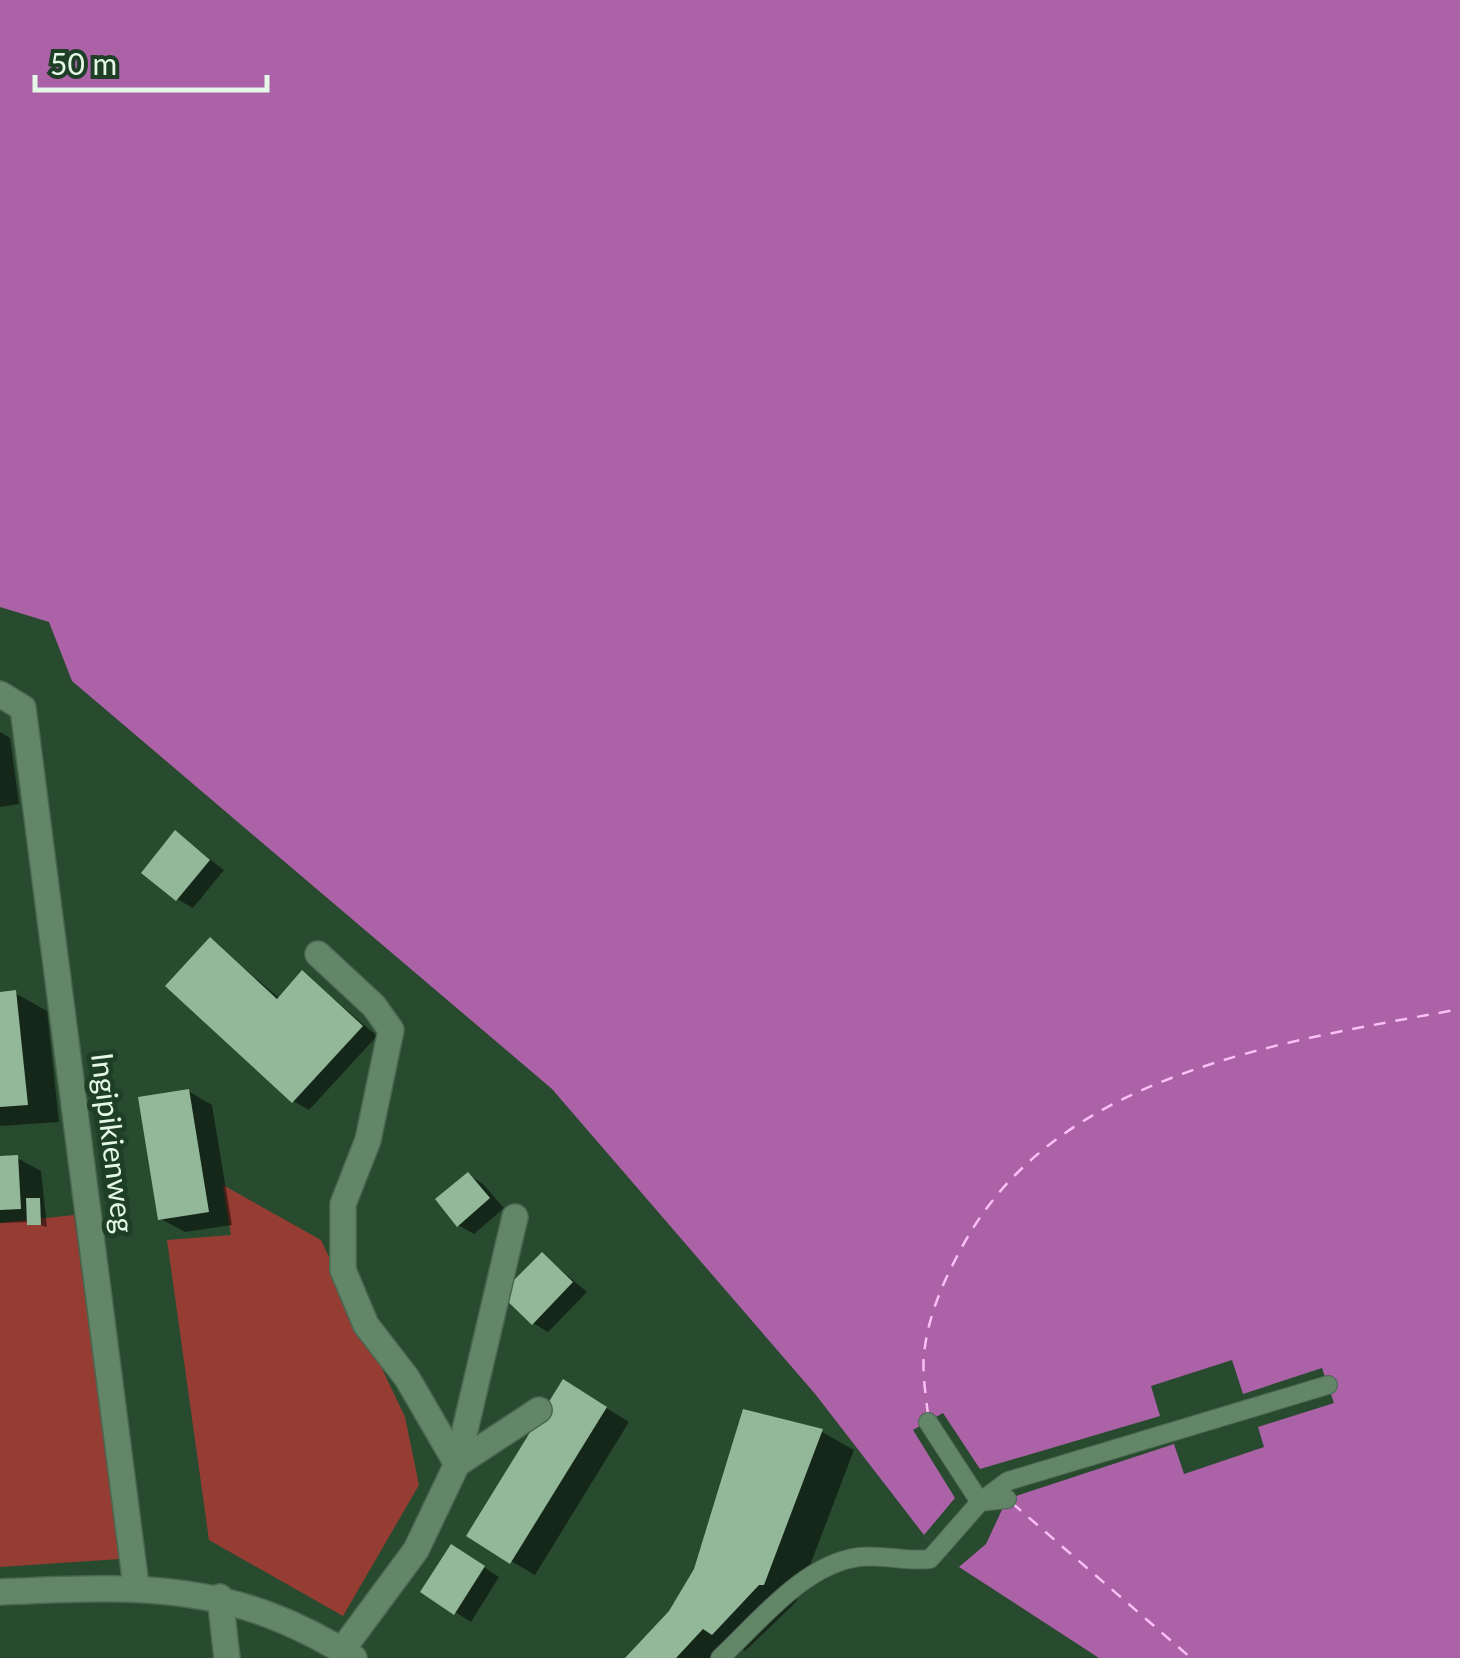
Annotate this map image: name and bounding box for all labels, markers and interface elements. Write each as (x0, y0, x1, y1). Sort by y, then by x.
scale bar (35, 30, 268, 92)
text: 50 m (50, 45, 117, 81)
street label: Ingipikienweg (85, 1050, 143, 1235)

